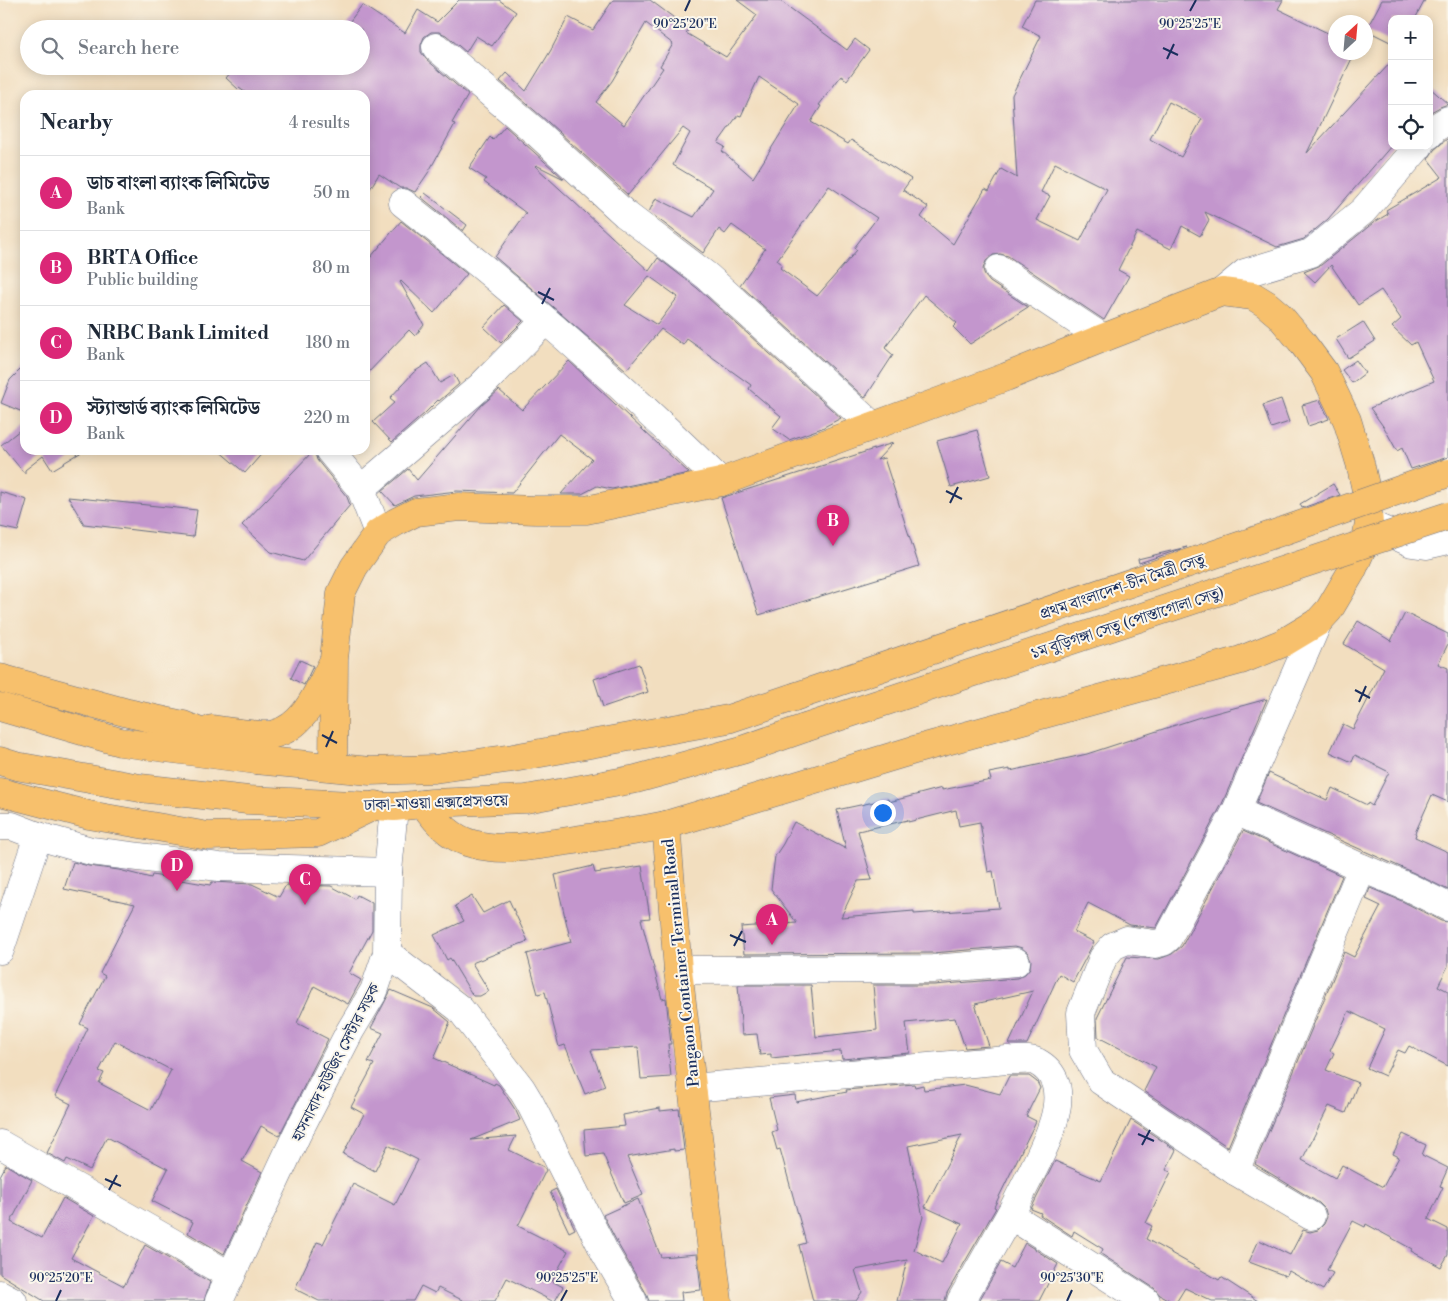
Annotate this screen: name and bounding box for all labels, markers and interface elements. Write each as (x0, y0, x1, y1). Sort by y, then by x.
north arrow (1328, 15, 1373, 60)
map controls (1388, 15, 1433, 150)
button: + (1388, 15, 1433, 60)
text: 90°25'20"E (653, 17, 717, 32)
text: 90°25'25"E (1159, 17, 1221, 32)
search box (20, 20, 370, 75)
icon: search (38, 34, 66, 62)
text: Search here (78, 36, 179, 60)
button: − (1388, 60, 1433, 105)
button: locate (1388, 105, 1433, 150)
text: Nearby (40, 110, 113, 136)
text: 4 results (289, 113, 350, 133)
text: ডাচ বাংলা ব্যাংক লিমিটেড (87, 171, 269, 195)
text: A (50, 183, 62, 203)
text: 50 m (313, 183, 350, 203)
text: Bank (87, 199, 124, 219)
text: BRTA Office (87, 246, 198, 270)
text: B (50, 258, 62, 278)
text: 80 m (312, 258, 350, 278)
text: Public building (87, 270, 198, 290)
text: NRBC Bank Limited (87, 321, 269, 345)
text: C (50, 333, 62, 353)
text: 180 m (306, 333, 350, 353)
text: Bank (87, 345, 124, 365)
text: স্ট্যান্ডার্ড ব্যাংক লিমিটেড (87, 396, 260, 420)
text: D (50, 408, 62, 428)
text: 220 m (304, 408, 350, 428)
text: Bank (87, 424, 124, 444)
pin: B (817, 505, 849, 546)
street label: প্রথম বাংলাদেশ-চীন মৈত্রী সেতু (1037, 548, 1208, 625)
street label: ১ম বুড়িগঙ্গা সেতু (পোস্তাগোলা সেতু) (1028, 582, 1227, 664)
street label: ঢাকা-মাওয়া এক্সপ্রেসওয়ে (363, 790, 509, 816)
your location (870, 800, 896, 826)
street label: Pangaon Container Terminal Road (658, 838, 704, 1088)
pin: D (161, 850, 193, 891)
pin: C (289, 864, 321, 905)
pin: A (756, 904, 788, 945)
street label: হাসনাবাদ হাউজিং সেন্টার সড়ক (287, 979, 385, 1146)
text: 90°25'20"E (29, 1271, 93, 1286)
text: 90°25'25"E (536, 1271, 598, 1286)
text: 90°25'30"E (1040, 1271, 1104, 1286)

